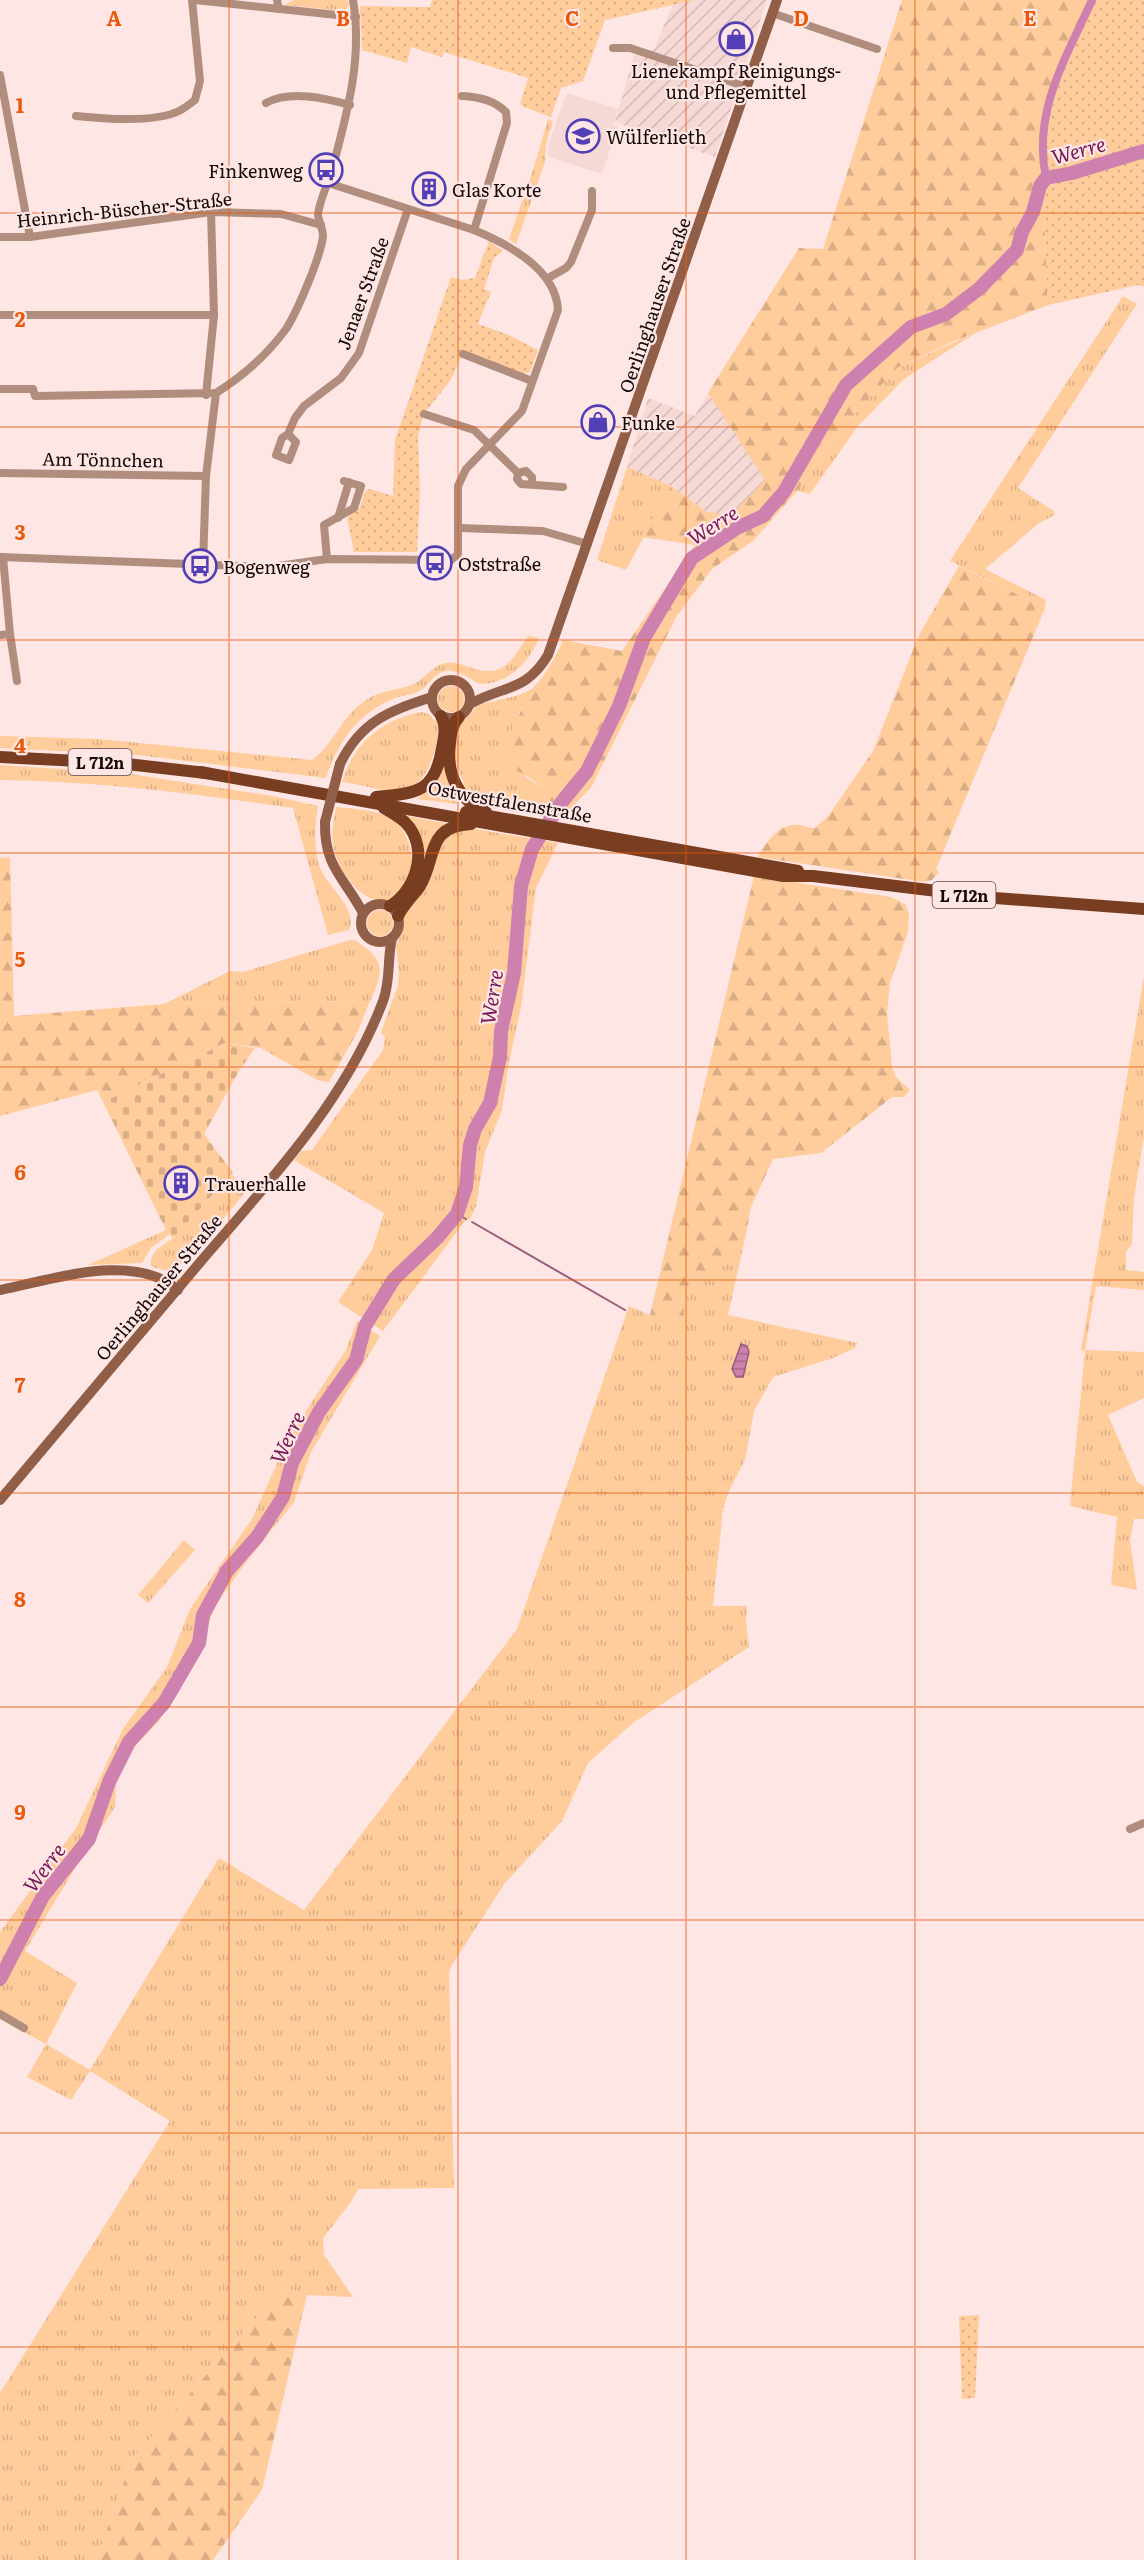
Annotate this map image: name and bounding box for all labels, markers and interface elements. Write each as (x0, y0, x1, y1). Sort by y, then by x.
text: A (106, 2, 122, 32)
text: B (336, 2, 350, 32)
text: C (565, 2, 579, 32)
text: D (793, 2, 809, 32)
text: E (1023, 2, 1037, 32)
shop icon: Lienekampf Reinigungs- und Pflegemittel (718, 21, 754, 57)
place label: Lienekampf Reinigungs- und Pflegemittel (631, 57, 841, 105)
text: 1 (16, 89, 24, 119)
school or university icon: Wülferlieth (565, 118, 601, 154)
place label: Wülferlieth (606, 123, 707, 150)
water label: Werre (1047, 127, 1109, 171)
bus stop icon: Finkenweg (308, 152, 344, 188)
place label: Finkenweg (208, 157, 304, 184)
building icon: Glas Korte (411, 171, 447, 207)
place label: Glas Korte (452, 176, 541, 203)
street label: Heinrich-Büscher-Straße (15, 184, 233, 234)
street label: Oerlinghauser Straße (611, 214, 697, 396)
street label: Jenaer Straße (329, 233, 395, 353)
text: 2 (15, 303, 26, 333)
shop icon: Funke (580, 404, 616, 440)
place label: Funke (621, 409, 675, 436)
street label: Am Tönnchen (42, 444, 164, 474)
water label: Werre (681, 497, 743, 551)
text: 3 (14, 516, 26, 546)
bus stop icon: Oststraße (417, 545, 453, 581)
bus stop icon: Bogenweg (182, 548, 218, 584)
place label: Oststraße (458, 550, 541, 577)
place label: Bogenweg (223, 553, 311, 580)
text: 4 (14, 729, 26, 759)
road number: L 712n (68, 749, 132, 775)
street label: Ostwestfalenstraße (426, 773, 594, 829)
road number: L 712n (932, 882, 996, 908)
text: 5 (15, 943, 26, 973)
water label: Werre (471, 967, 509, 1027)
text: 6 (14, 1156, 26, 1186)
building icon: Trauerhalle (163, 1165, 199, 1201)
place label: Trauerhalle (204, 1170, 306, 1197)
street label: Oerlinghauser Straße (89, 1208, 227, 1366)
text: 7 (15, 1369, 26, 1399)
water label: Werre (261, 1406, 311, 1468)
text: 8 (14, 1583, 26, 1613)
text: 9 (14, 1796, 26, 1826)
water label: Werre (14, 1836, 72, 1898)

